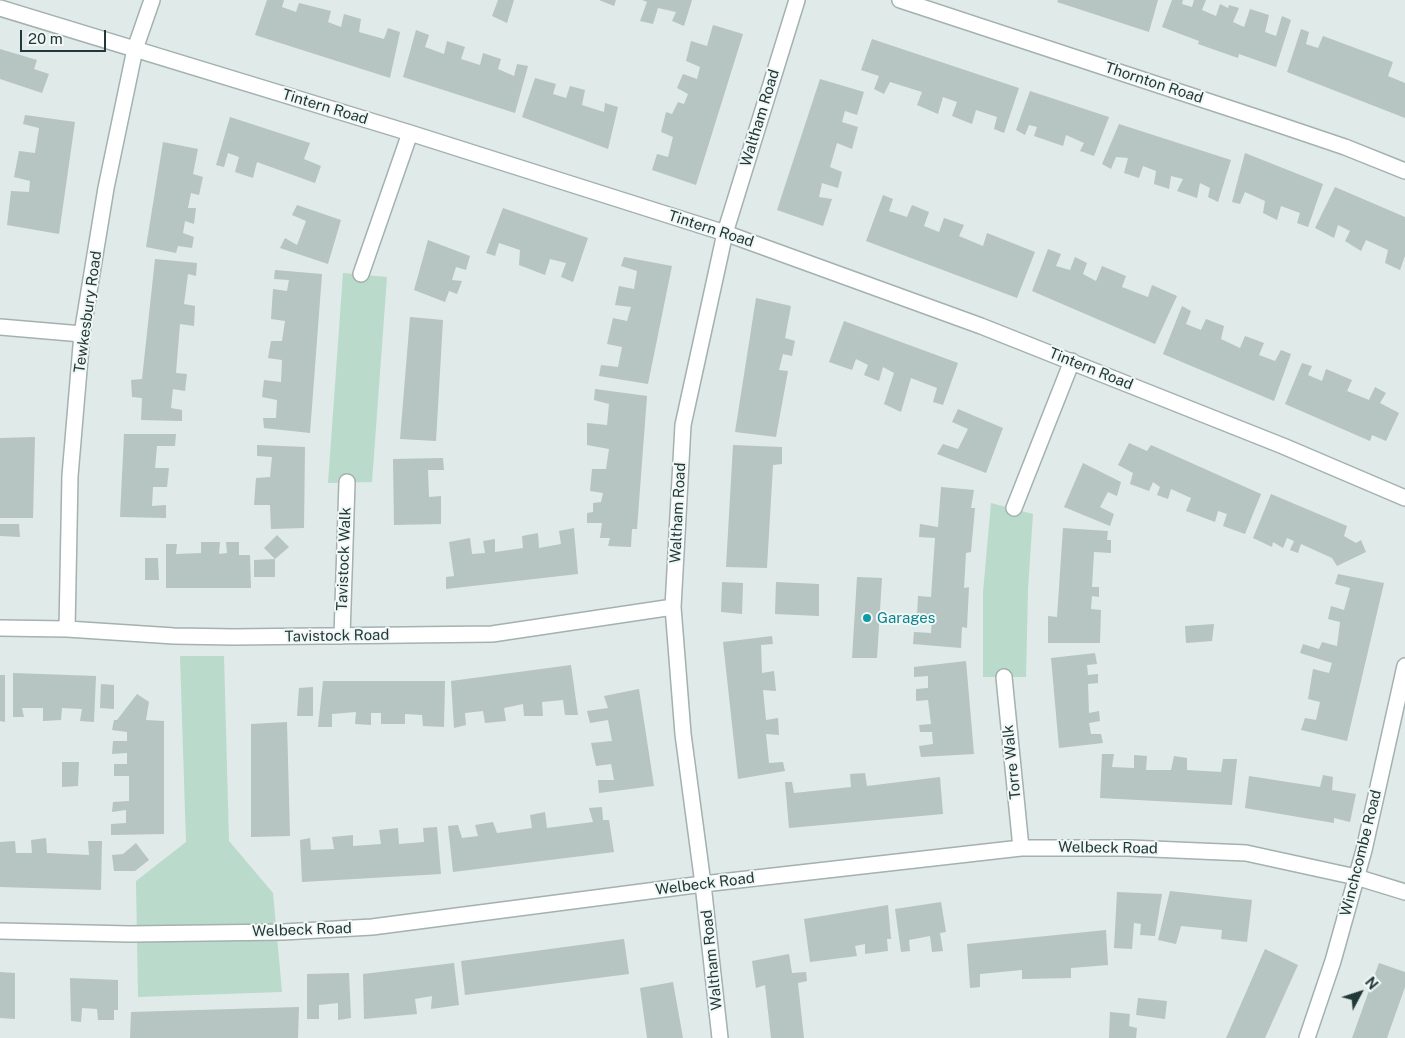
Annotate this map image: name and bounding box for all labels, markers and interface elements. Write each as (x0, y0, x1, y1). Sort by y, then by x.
scale bar (22, 20, 109, 52)
text: 20 m (28, 30, 63, 47)
street label: Thornton Road (1103, 59, 1205, 107)
street label: Waltham Road (737, 67, 783, 169)
street label: Tintern Road (280, 85, 370, 129)
street label: Tintern Road (666, 207, 756, 251)
street label: Tewkesbury Road (71, 250, 105, 374)
street label: Tintern Road (1046, 344, 1136, 394)
street label: Waltham Road (666, 462, 690, 564)
street label: Tavistock Walk (333, 507, 355, 611)
place label: Garages (877, 609, 935, 627)
marker: Garages (861, 612, 873, 624)
street label: Tavistock Road (285, 626, 389, 646)
street label: Torre Walk (999, 724, 1025, 800)
street label: Winchcombe Road (1337, 788, 1385, 918)
street label: Welbeck Road (1058, 838, 1158, 858)
street label: Welbeck Road (654, 869, 756, 899)
street label: Waltham Road (698, 909, 726, 1011)
street label: Welbeck Road (252, 919, 352, 941)
north arrow (1335, 968, 1385, 1018)
text: N (1362, 974, 1381, 993)

